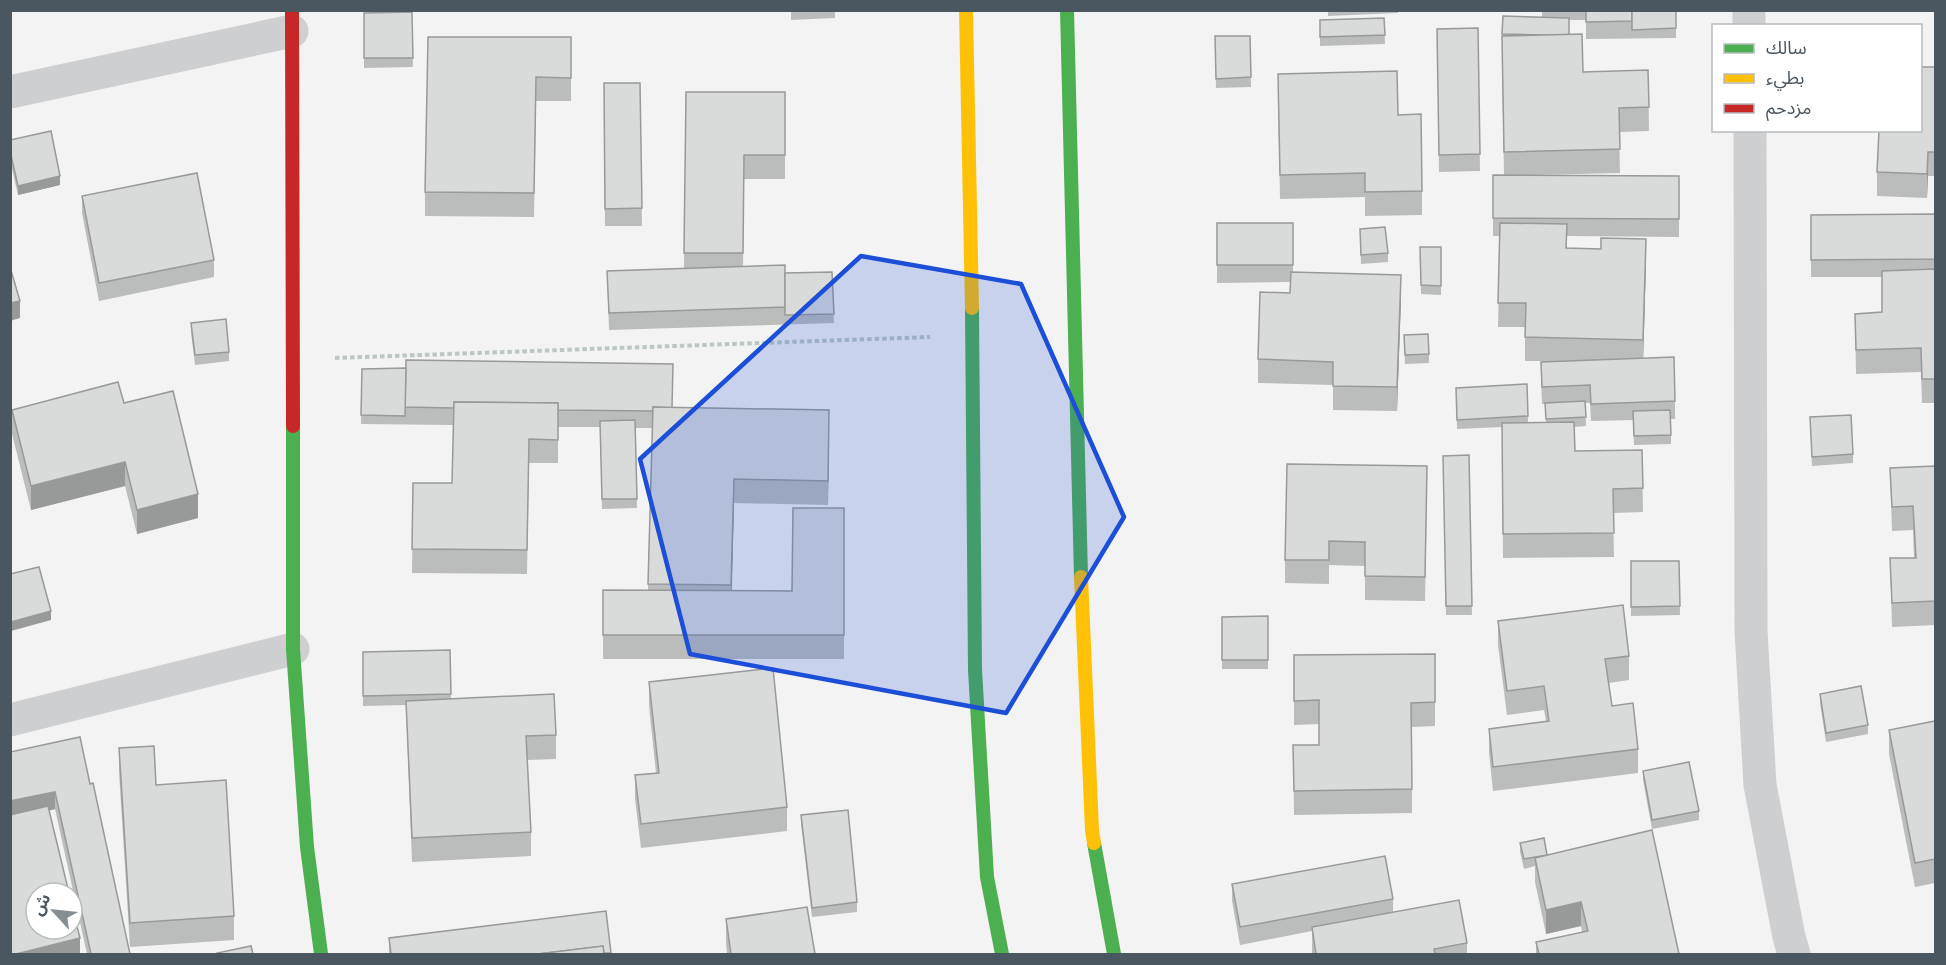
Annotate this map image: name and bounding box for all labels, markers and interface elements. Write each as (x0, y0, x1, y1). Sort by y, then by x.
legend (1712, 24, 1922, 132)
text: سالك (1766, 36, 1807, 58)
text: بطيء (1766, 66, 1804, 91)
text: مزدحم (1766, 96, 1811, 121)
north arrow (24, 881, 84, 941)
text: ش (27, 890, 55, 918)

